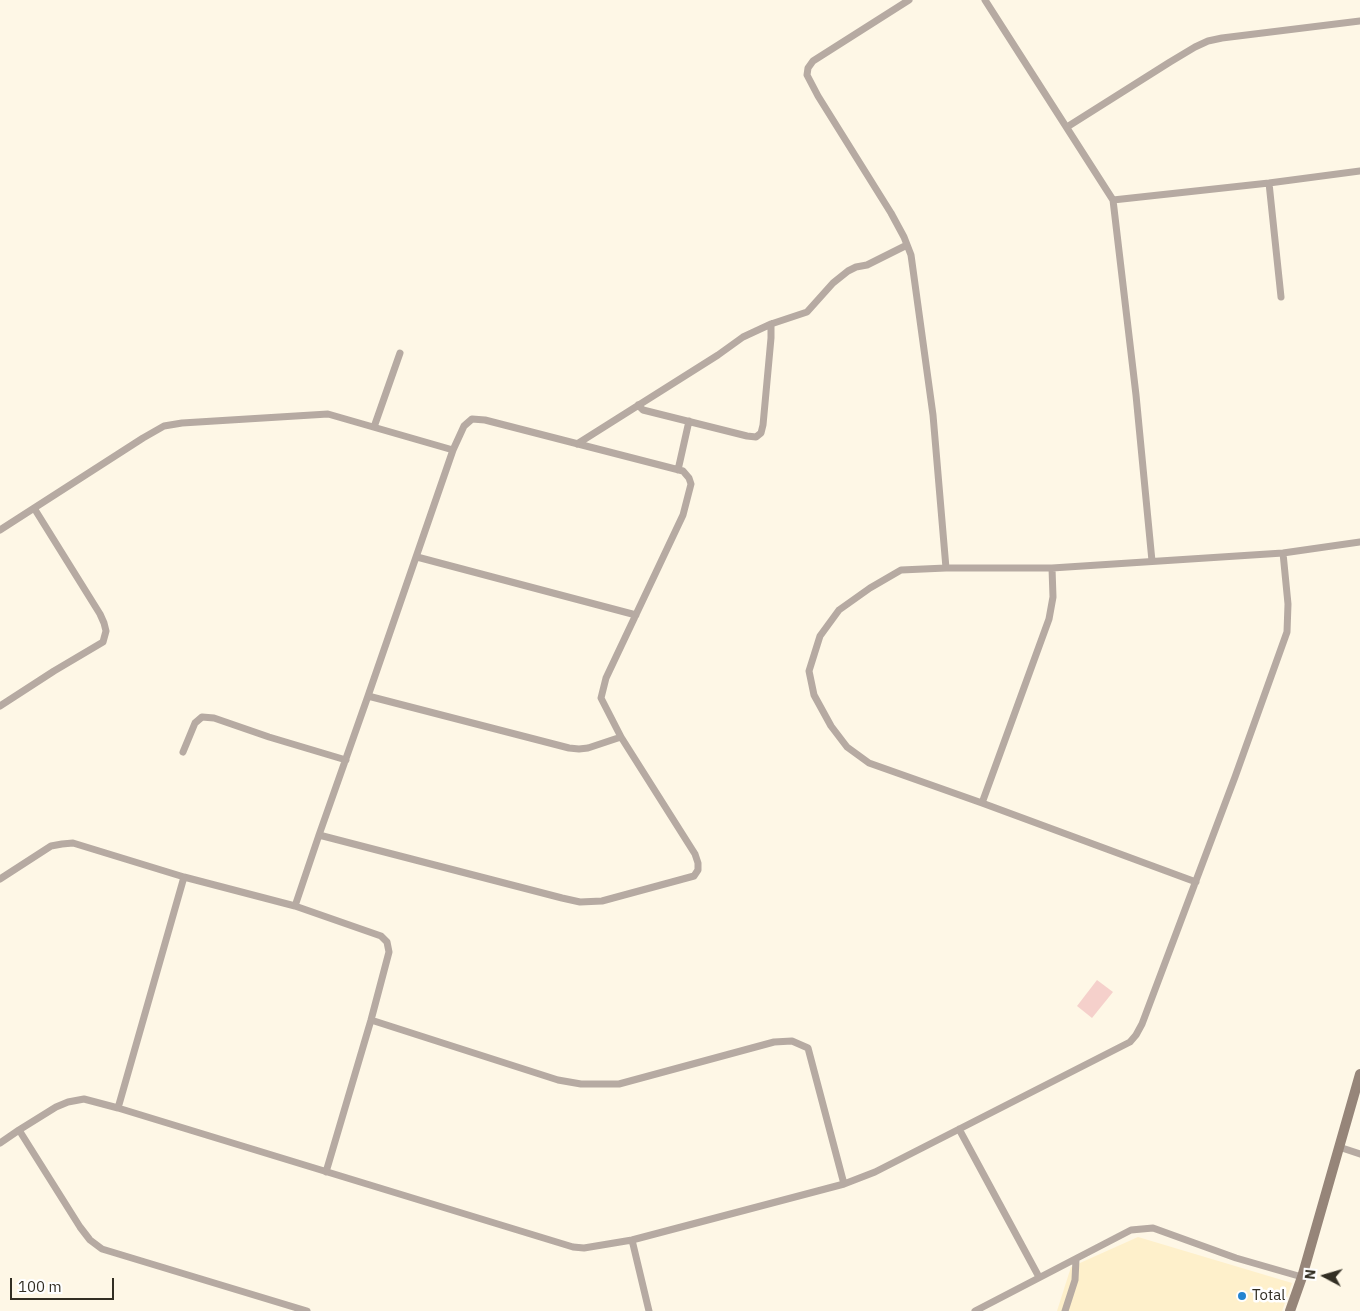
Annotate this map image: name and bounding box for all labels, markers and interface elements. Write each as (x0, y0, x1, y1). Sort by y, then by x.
north arrow (1300, 1251, 1350, 1301)
scale bar (12, 1268, 116, 1300)
text: N (1301, 1268, 1320, 1280)
text: 100 m (18, 1277, 62, 1296)
place label: Total (1252, 1287, 1285, 1305)
marker: Total (1236, 1290, 1248, 1302)

